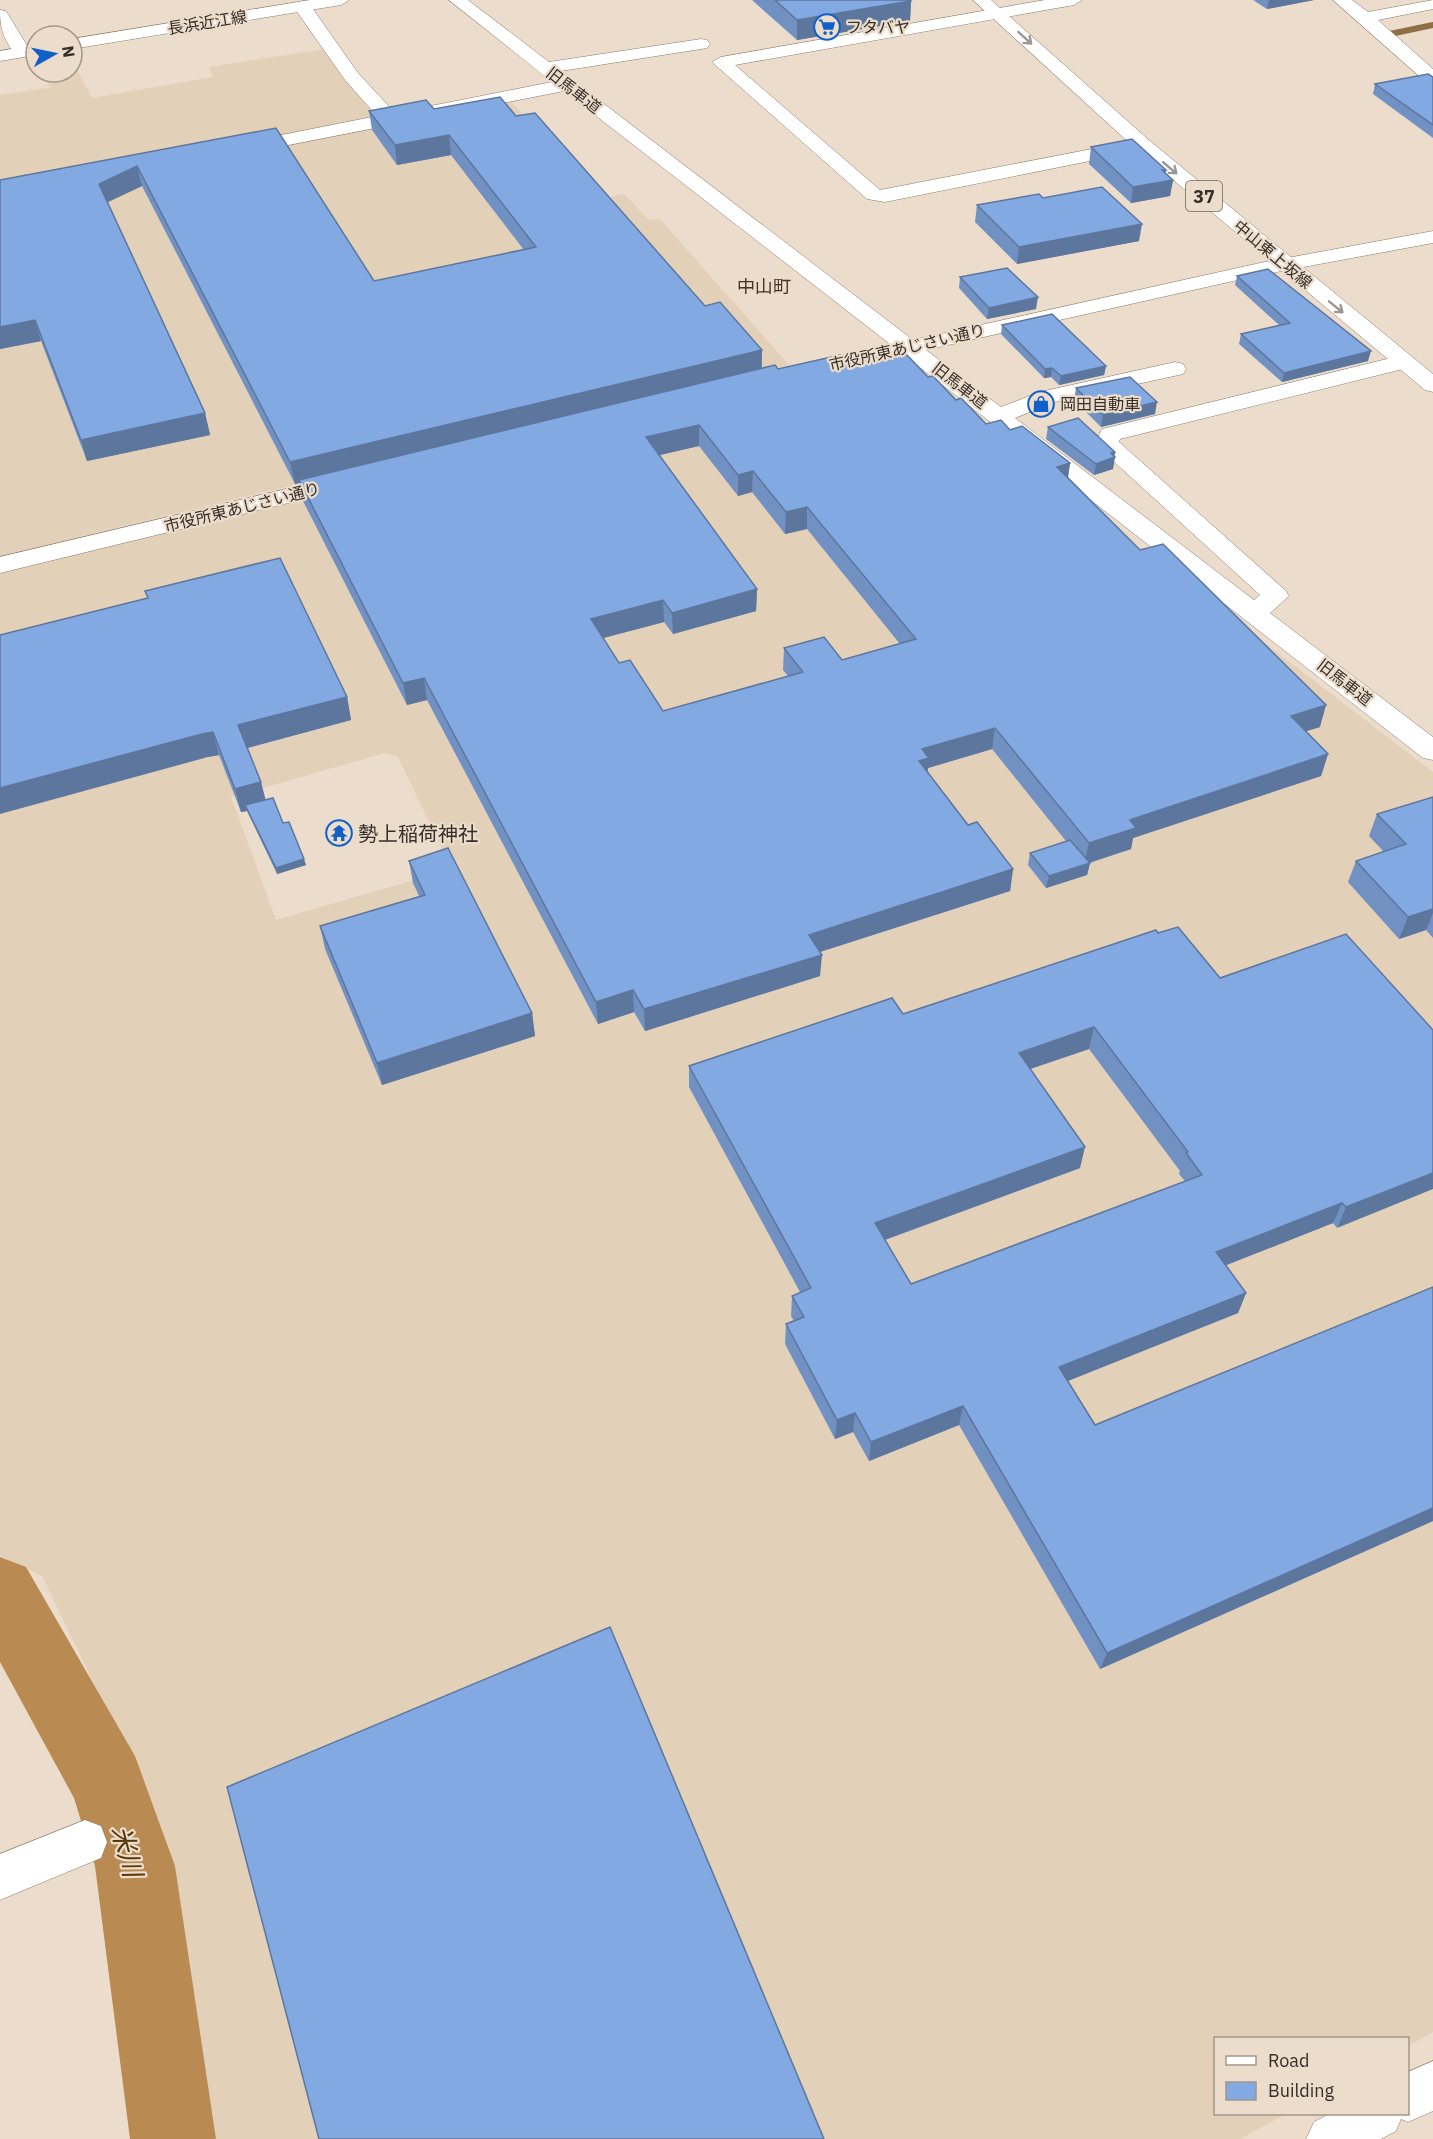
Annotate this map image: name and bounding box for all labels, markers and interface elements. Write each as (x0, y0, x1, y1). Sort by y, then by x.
street label: 長浜近江線 (166, 6, 248, 38)
supermarket icon: フタバヤ (812, 12, 842, 42)
place label: フタバヤ (846, 17, 910, 37)
north arrow (24, 24, 84, 84)
one-way arrow (1017, 31, 1032, 45)
text: N (58, 44, 80, 59)
street label: 旧馬車道 (543, 62, 605, 118)
one-way arrow (1162, 161, 1177, 175)
road number: 37 (1186, 181, 1222, 211)
street label: 中山東上坂線 (1230, 215, 1316, 293)
district label: 中山町 (737, 275, 791, 298)
one-way arrow (1328, 300, 1343, 314)
street label: 市役所東あじさい通り (827, 319, 987, 375)
street label: 旧馬車道 (929, 357, 991, 413)
shop icon: 岡田自動車 (1026, 389, 1056, 419)
place label: 岡田自動車 (1060, 394, 1140, 414)
street label: 市役所東あじさい通り (162, 478, 322, 536)
street label: 旧馬車道 (1314, 654, 1376, 710)
temple icon: 勢上稲荷神社 (324, 818, 354, 848)
place label: 勢上稲荷神社 (358, 820, 478, 847)
water label: 米川 (105, 1821, 152, 1883)
legend (1214, 2037, 1409, 2115)
text: Road (1268, 2049, 1309, 2072)
text: Building (1268, 2079, 1335, 2102)

